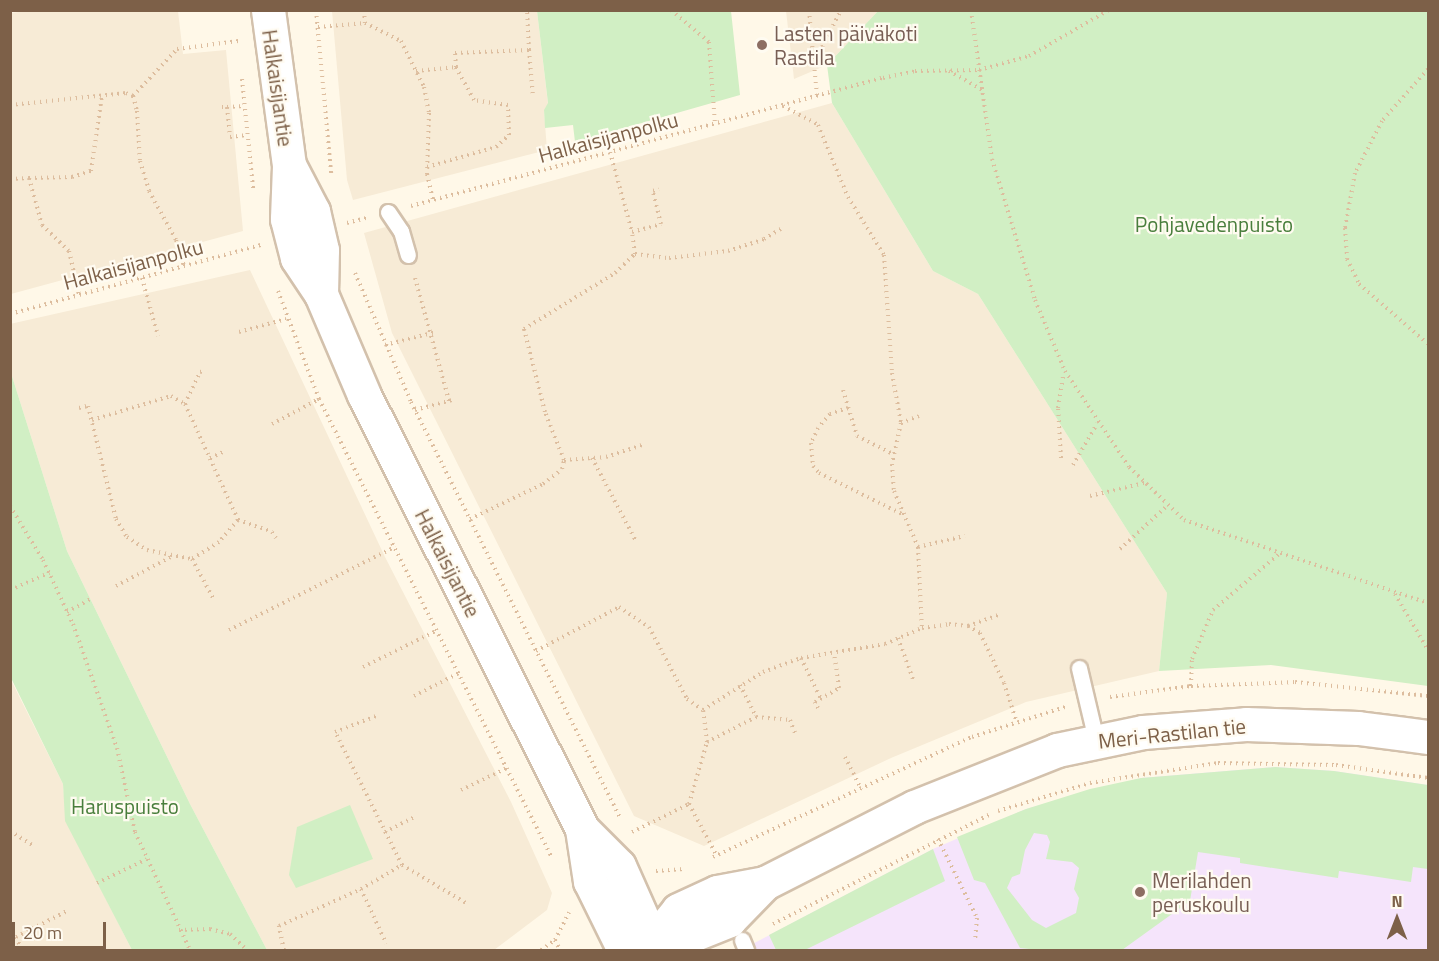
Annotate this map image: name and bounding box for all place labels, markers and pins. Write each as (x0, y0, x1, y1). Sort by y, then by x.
place label: Lasten päiväkoti Rastila (774, 20, 918, 70)
marker: Lasten päiväkoti Rastila (755, 38, 769, 52)
place label: Merilahden peruskoulu (1152, 867, 1252, 917)
marker: Merilahden peruskoulu (1133, 885, 1147, 899)

